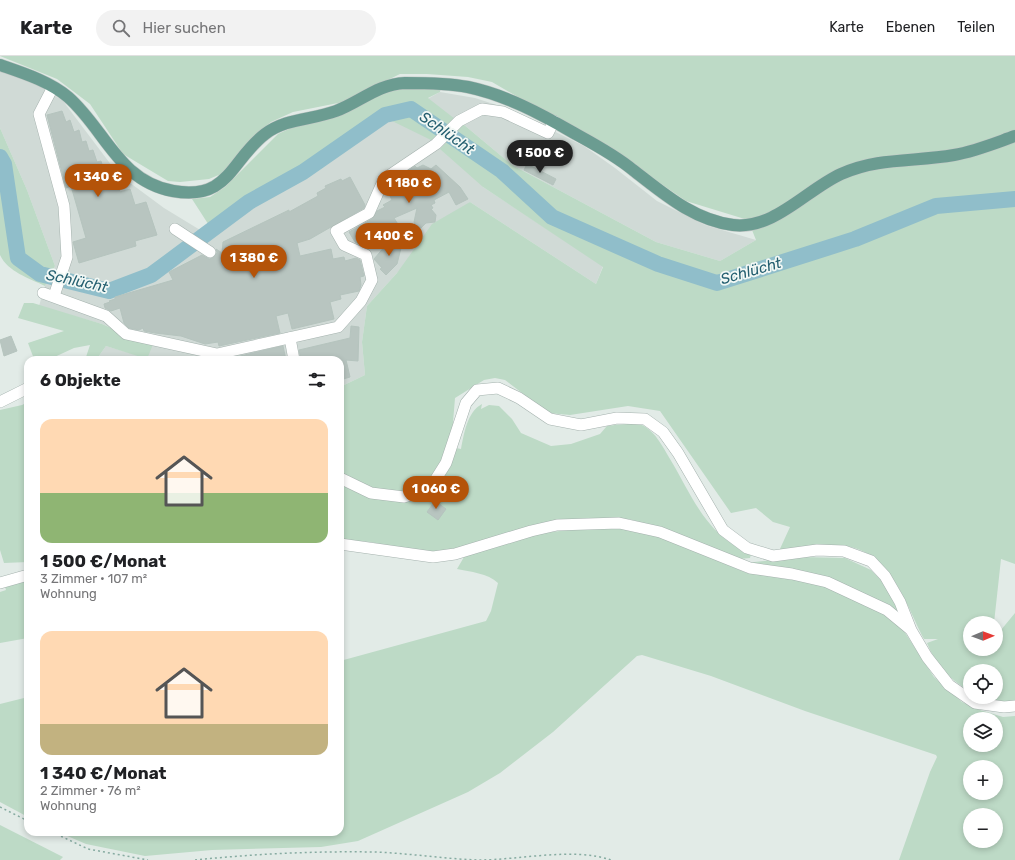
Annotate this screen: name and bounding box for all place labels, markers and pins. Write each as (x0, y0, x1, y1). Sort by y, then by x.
pin: 1 500 € (503, 140, 577, 174)
pin: 1 340 € (61, 164, 135, 198)
pin: 1 180 € (372, 170, 446, 204)
pin: 1 400 € (352, 223, 426, 257)
pin: 1 380 € (217, 245, 291, 279)
pin: 1 060 € (399, 476, 473, 510)

